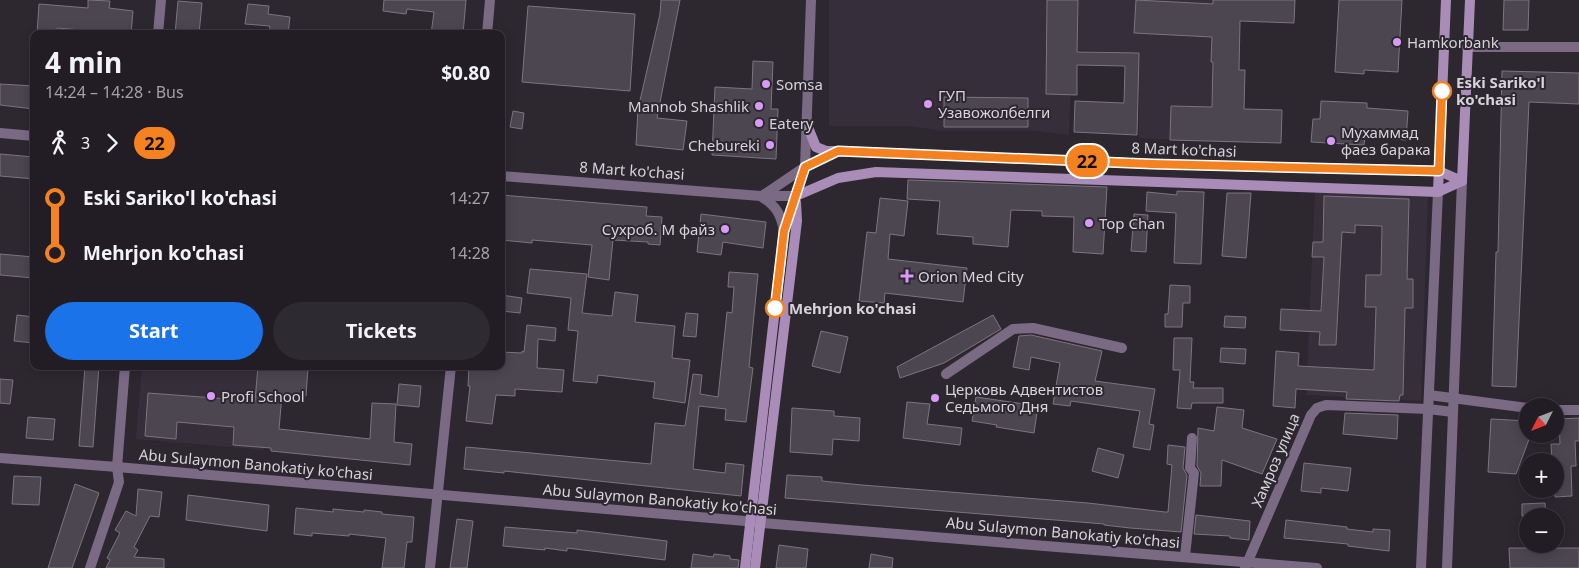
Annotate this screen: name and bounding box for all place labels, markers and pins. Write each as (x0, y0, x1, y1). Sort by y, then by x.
place label: Hamkorbank (1407, 32, 1499, 52)
marker: Hamkorbank (1391, 36, 1403, 48)
place label: Eski Sariko'l ko'chasi (1456, 72, 1545, 109)
place label: Somsa (776, 74, 823, 94)
marker: Somsa (760, 78, 772, 90)
marker: Eski Sariko'l ko'chasi (1432, 81, 1452, 101)
place label: ГУП Узавожолбелги (938, 85, 1050, 122)
place label: Mannob Shashlik (628, 96, 749, 116)
marker: ГУП Узавожолбелги (922, 98, 934, 110)
marker: Mannob Shashlik (753, 100, 765, 112)
place label: Eatery (769, 113, 814, 133)
marker: Eatery (753, 117, 765, 129)
place label: Мухаммад фаез барака (1341, 122, 1431, 159)
place label: Chebureki (688, 135, 760, 155)
marker: Мухаммад фаез барака (1325, 135, 1337, 147)
marker: Chebureki (764, 139, 776, 151)
place label: Top Chan (1099, 213, 1165, 233)
marker: Top Chan (1083, 217, 1095, 229)
place label: Сухроб. М файз (602, 219, 715, 239)
marker: Сухроб. М файз (719, 223, 731, 235)
place label: Orion Med City (918, 266, 1024, 286)
marker: Orion Med City (900, 269, 914, 283)
marker: Mehrjon ko'chasi (765, 298, 785, 318)
place label: Mehrjon ko'chasi (789, 298, 916, 318)
place label: Церковь Адвентистов Седьмого Дня (945, 379, 1103, 416)
place label: Profi School (221, 386, 305, 406)
marker: Profi School (205, 390, 217, 402)
marker: Церковь Адвентистов Седьмого Дня (929, 392, 941, 404)

